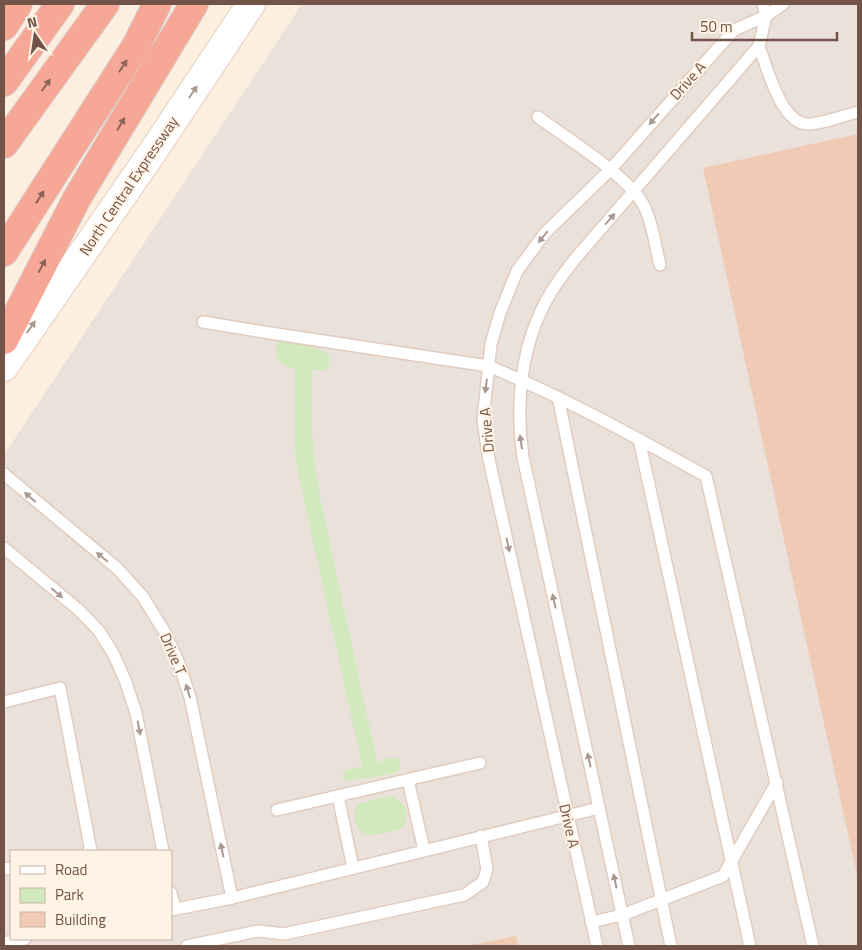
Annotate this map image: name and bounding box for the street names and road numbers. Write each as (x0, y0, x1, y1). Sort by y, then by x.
street label: Drive A (664, 56, 711, 105)
street label: North Central Expressway (73, 111, 184, 260)
street label: Drive A (473, 407, 500, 453)
street label: Drive T (154, 629, 193, 679)
street label: Drive A (553, 801, 586, 850)

